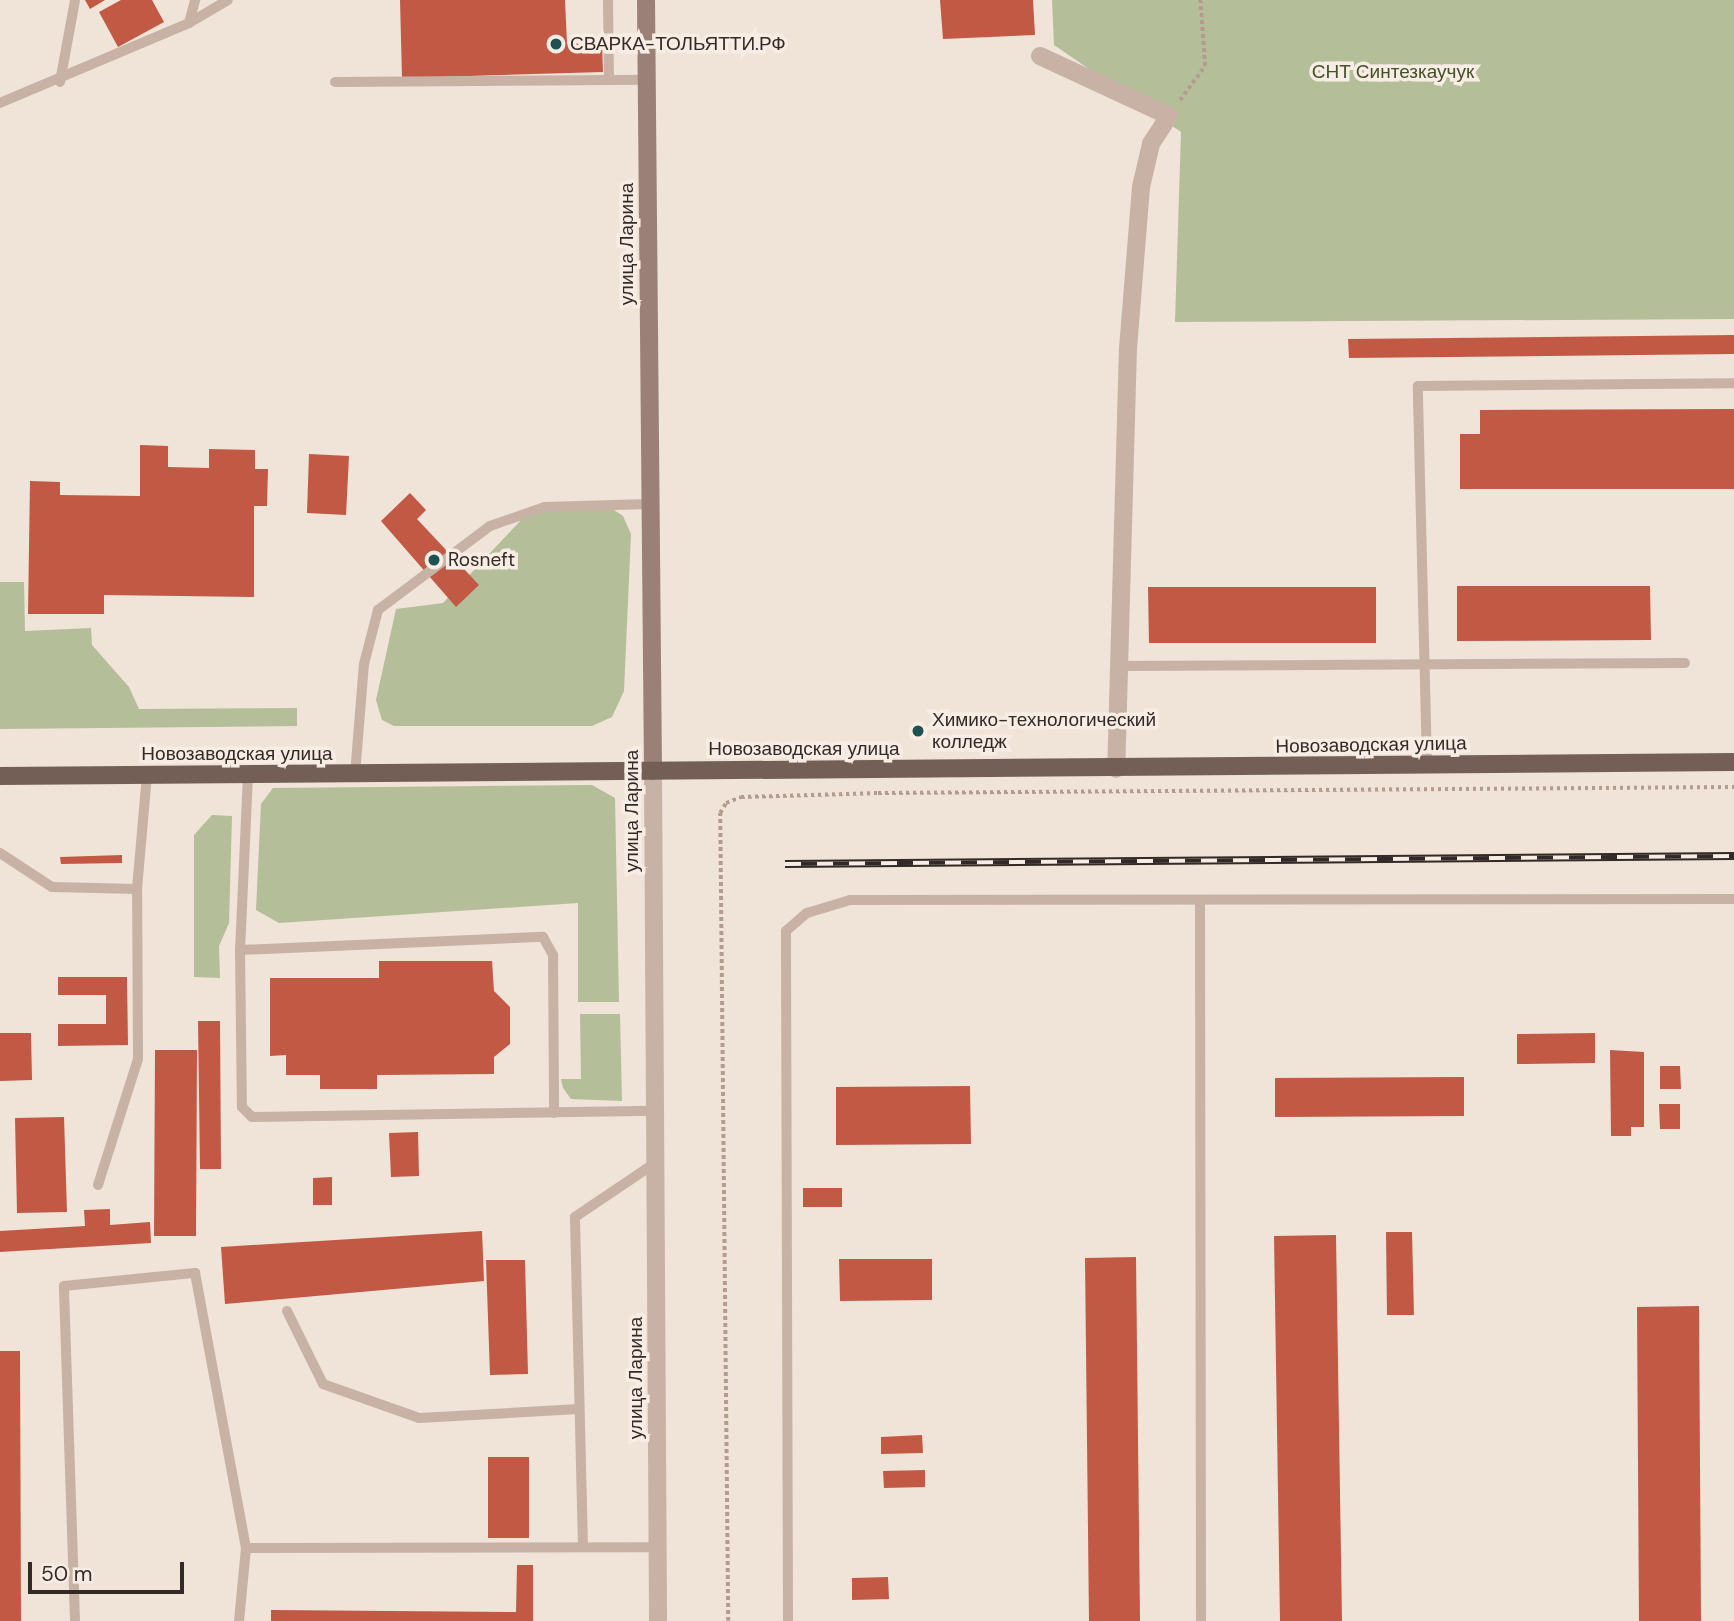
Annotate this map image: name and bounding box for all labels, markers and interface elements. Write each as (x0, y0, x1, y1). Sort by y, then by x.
place label: СВАРКА-ТОЛЬЯТТИ.РФ (570, 33, 786, 55)
marker: СВАРКА-ТОЛЬЯТТИ.РФ (548, 36, 564, 52)
park label: СНТ Синтезкаучук (1312, 61, 1474, 83)
street label: улица Ларина (616, 183, 638, 305)
place label: Rosneft (448, 549, 515, 571)
marker: Rosneft (426, 552, 442, 568)
place label: Химико-технологический колледж (932, 709, 1156, 753)
marker: Химико-технологический колледж (910, 723, 926, 739)
street label: Новозаводская улица (1275, 732, 1467, 758)
street label: Новозаводская улица (708, 738, 900, 760)
street label: Новозаводская улица (141, 743, 333, 765)
street label: улица Ларина (621, 750, 643, 872)
street label: улица Ларина (625, 1317, 647, 1439)
scale bar (32, 1548, 187, 1592)
text: 50 m (41, 1560, 92, 1588)

